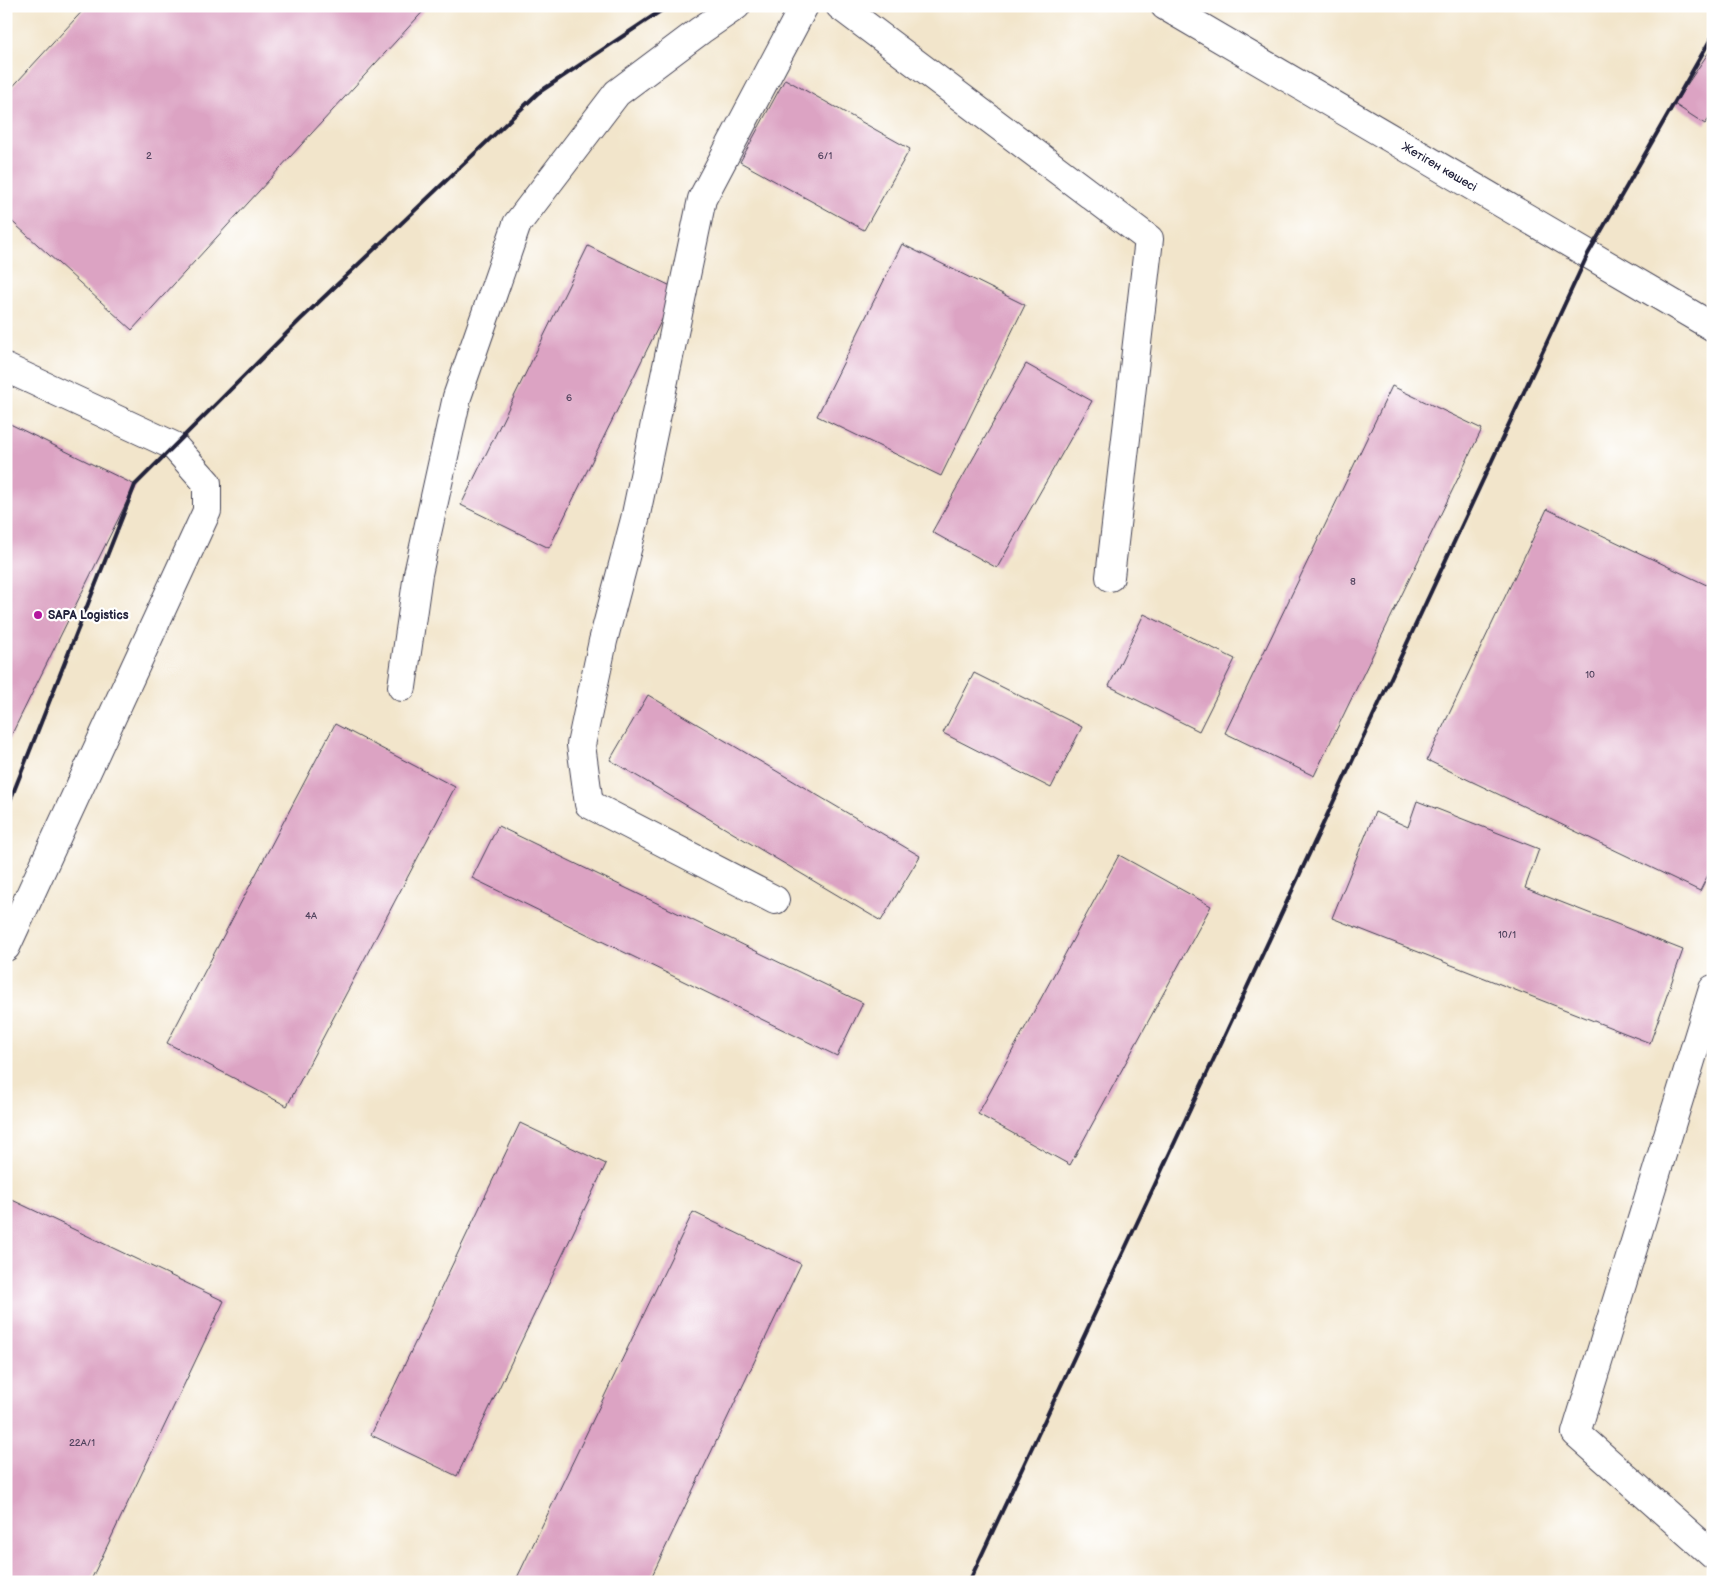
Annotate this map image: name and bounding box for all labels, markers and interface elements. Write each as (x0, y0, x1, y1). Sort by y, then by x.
street label: Жетіген көшесі (1399, 139, 1480, 195)
house number: 2 (146, 150, 152, 162)
house number: 6/1 (818, 150, 832, 162)
house number: 6 (566, 392, 572, 404)
house number: 8 (1350, 576, 1356, 588)
place label: SAPA Logistics (48, 608, 129, 623)
marker: SAPA Logistics (32, 609, 44, 621)
house number: 10 (1585, 669, 1595, 681)
house number: 4А (305, 910, 318, 922)
house number: 10/1 (1498, 929, 1516, 941)
house number: 22А/1 (69, 1437, 95, 1449)

